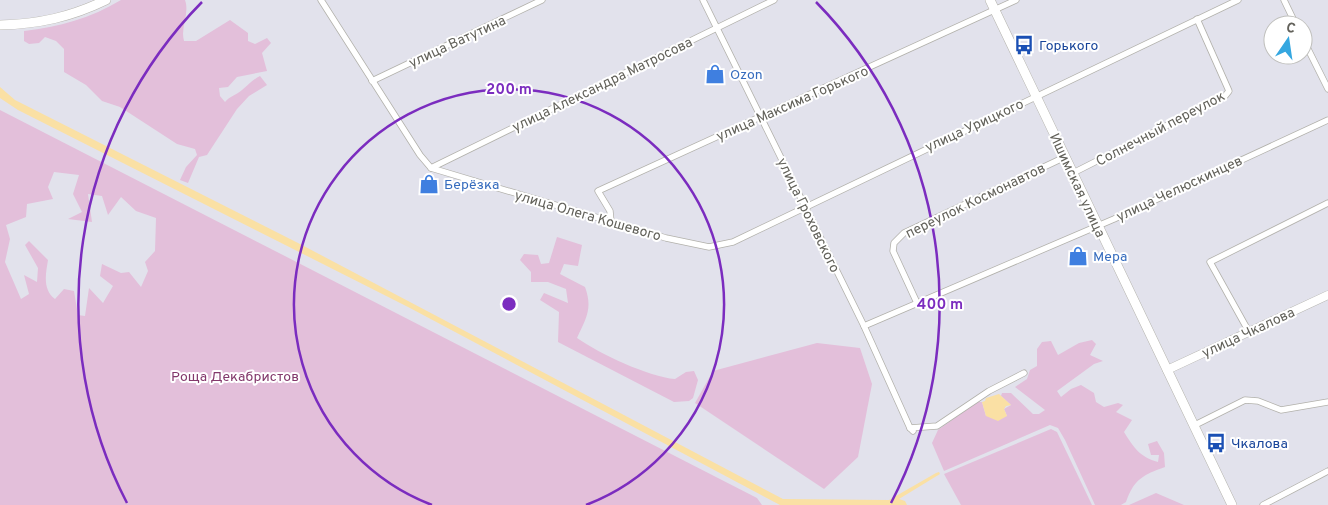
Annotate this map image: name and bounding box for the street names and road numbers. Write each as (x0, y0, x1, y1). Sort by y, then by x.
street label: улица Ватутина (406, 12, 509, 72)
street label: улица Александра Матросова (510, 34, 696, 136)
street label: улица Максима Горького (714, 63, 871, 146)
street label: Солнечный переулок (1093, 88, 1228, 171)
street label: улица Урицкого (923, 96, 1027, 157)
street label: Ишимская улица (1045, 131, 1108, 240)
street label: улица Челюскинцев (1114, 153, 1245, 226)
street label: улица Гроховского (773, 156, 843, 276)
street label: переулок Космонавтов (903, 160, 1048, 243)
street label: улица Олега Кошевого (512, 187, 663, 246)
street label: улица Чкалова (1200, 304, 1298, 362)

